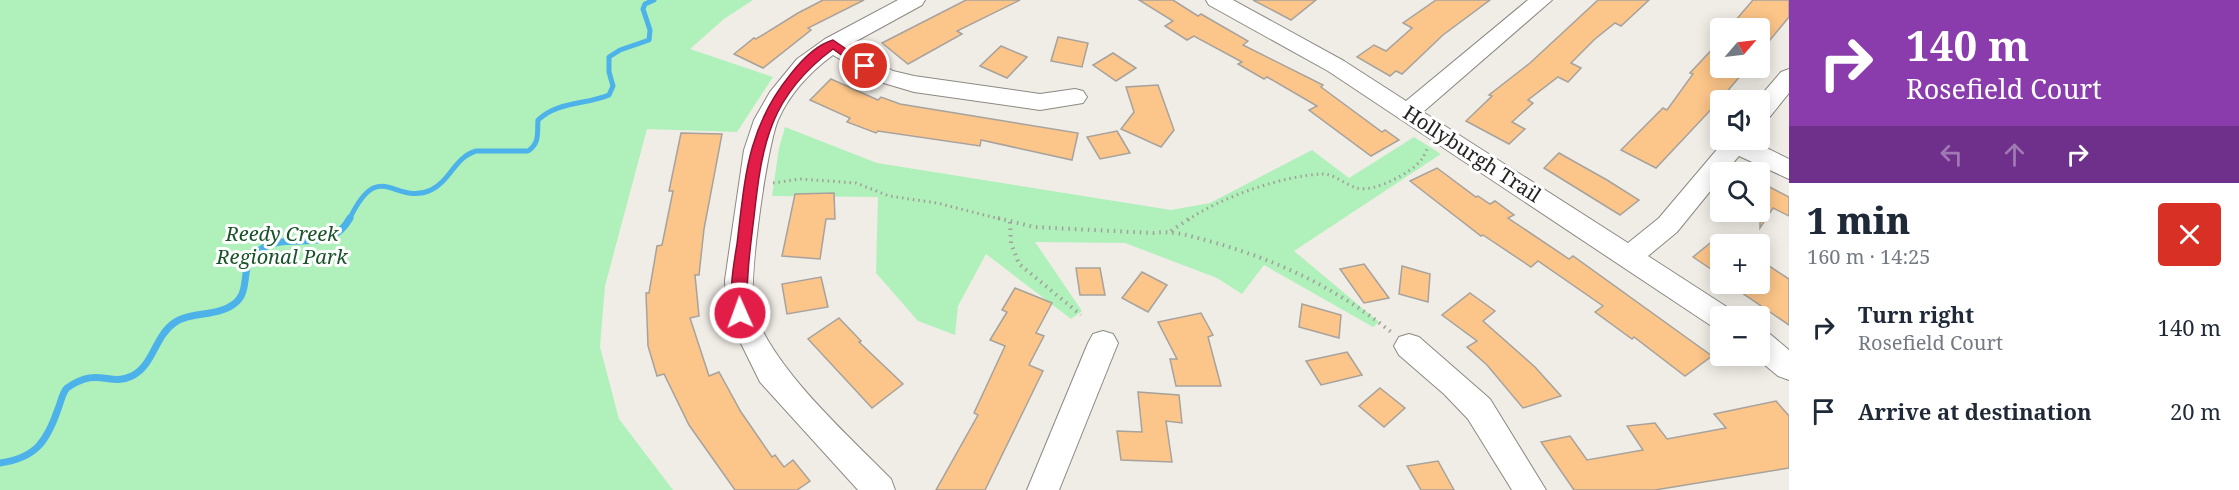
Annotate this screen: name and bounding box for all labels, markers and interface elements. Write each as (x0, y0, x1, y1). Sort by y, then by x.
text: 140 m (1906, 16, 2030, 73)
north arrow (1710, 18, 1770, 78)
map controls (1710, 18, 1770, 366)
icon: right (1807, 24, 1885, 102)
pin (839, 40, 890, 91)
icon: arrive (848, 49, 881, 82)
text: Rosefield Court (1906, 70, 2102, 107)
button: sound (1710, 90, 1770, 150)
street label: Hollyburgh Trail (1398, 99, 1546, 208)
icon: left (1935, 138, 1968, 171)
icon: ahead (1998, 138, 2031, 171)
icon: right (2061, 138, 2094, 171)
button: search (1710, 162, 1770, 222)
text: 1 min (1807, 196, 1910, 245)
button: close (2158, 203, 2221, 266)
park label: Reedy Creek Regional Park (215, 220, 348, 270)
button: + (1710, 234, 1770, 294)
text: 160 m · 14:25 (1807, 243, 1930, 270)
position arrow (708, 281, 772, 345)
text: Turn right (1858, 299, 1974, 329)
button: − (1710, 306, 1770, 366)
icon: right (1807, 311, 1840, 344)
text: 140 m (2158, 312, 2221, 342)
text: Rosefield Court (1858, 329, 2003, 356)
icon: arrive (1807, 395, 1840, 428)
text: Arrive at destination (1858, 396, 2092, 426)
text: 20 m (2170, 396, 2221, 426)

